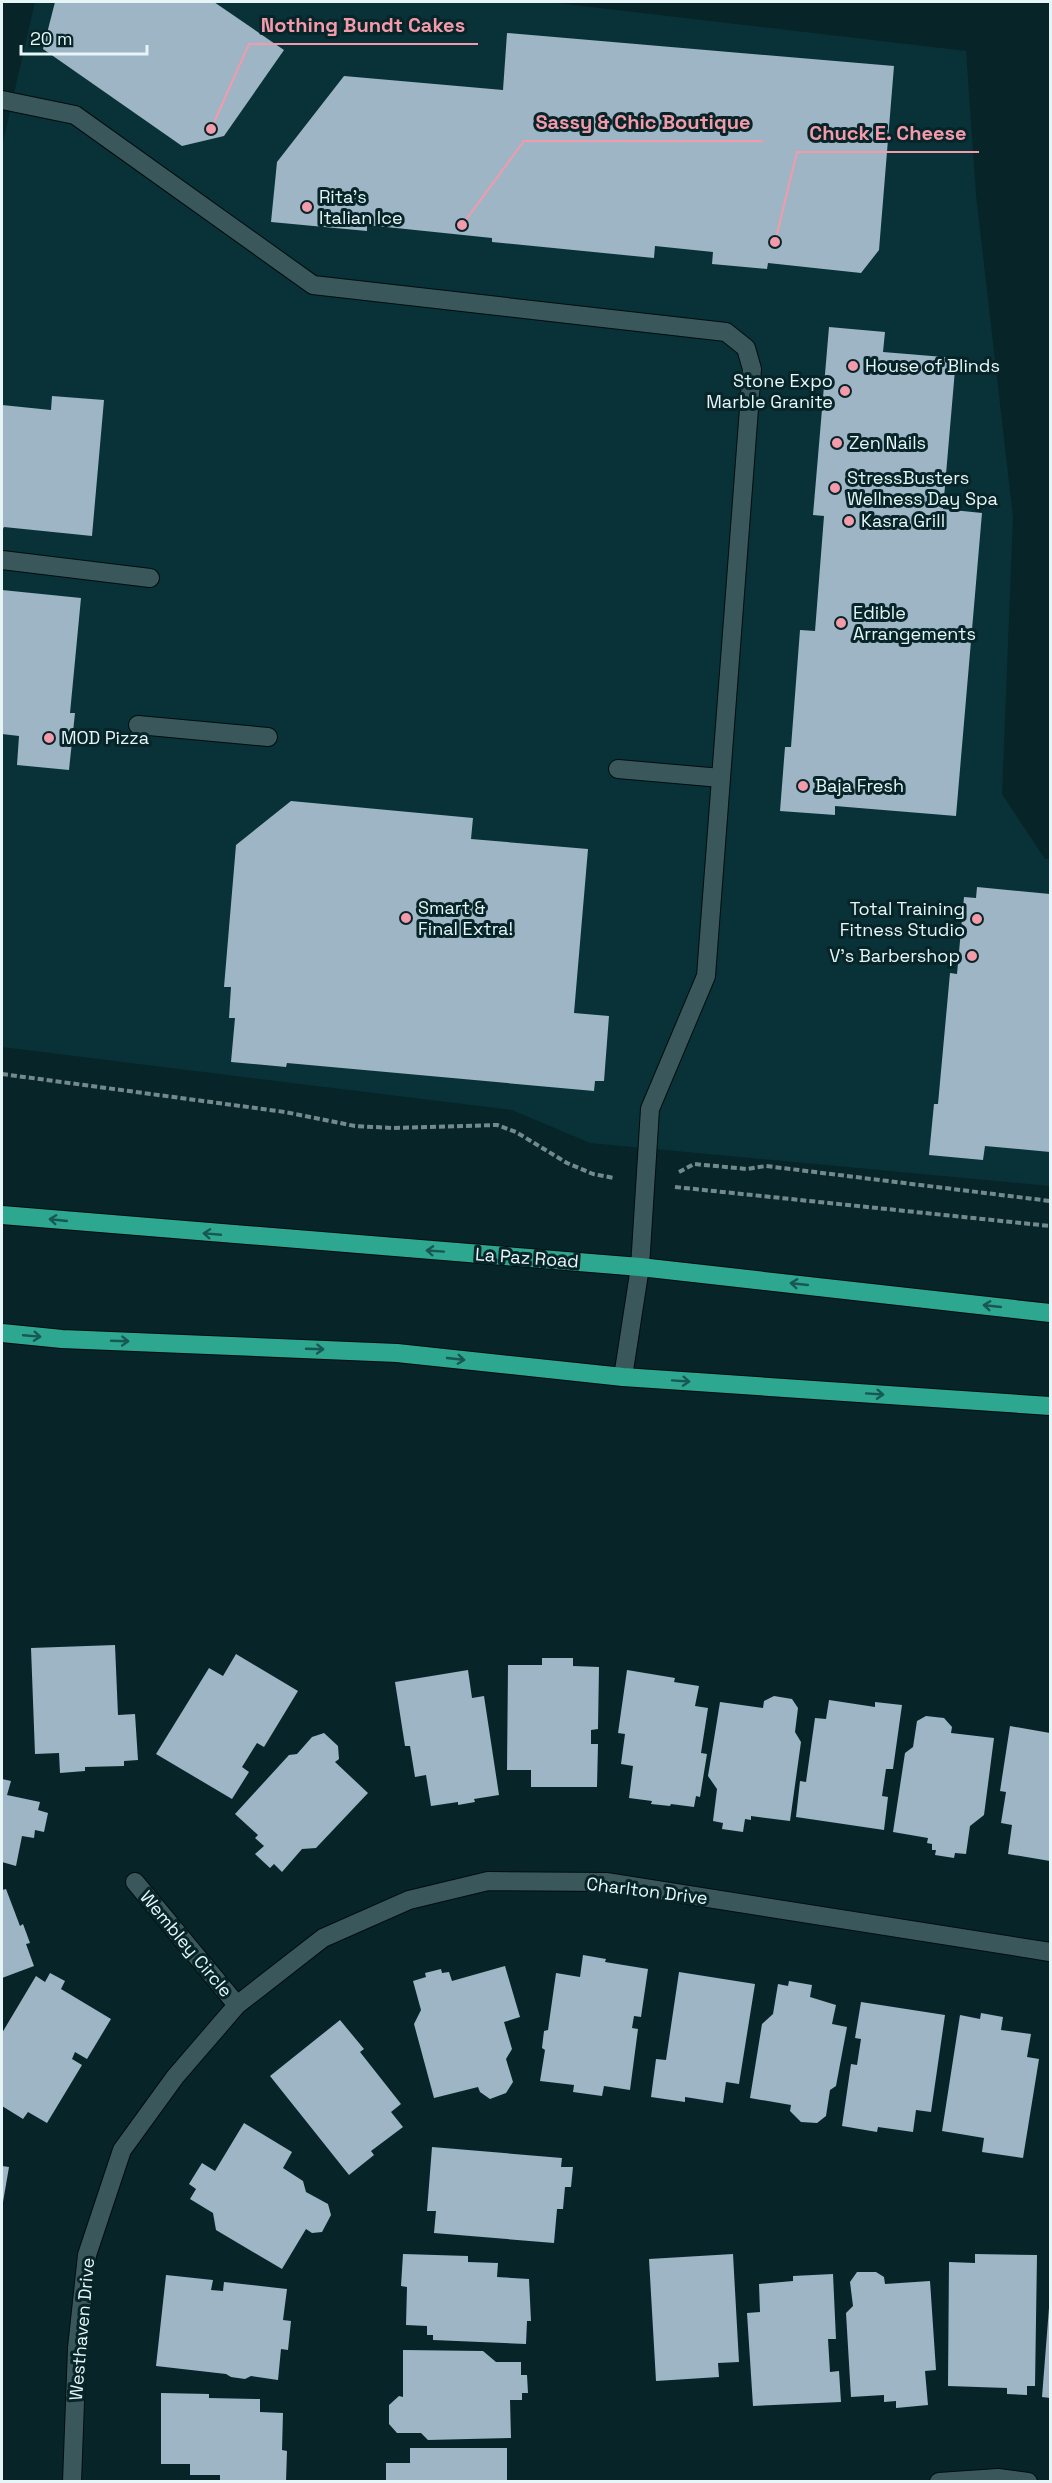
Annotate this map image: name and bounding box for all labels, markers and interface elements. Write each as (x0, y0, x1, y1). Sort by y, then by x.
callout: Nothing Bundt Cakes (249, 6, 478, 44)
text: Nothing Bundt Cakes (261, 12, 465, 38)
scale bar (21, 18, 147, 56)
text: 20 m (30, 27, 73, 50)
callout: Sassy & Chic Boutique (524, 103, 763, 141)
text: Sassy & Chic Boutique (535, 109, 751, 135)
callout: Chuck E. Cheese (797, 114, 979, 152)
text: Chuck E. Cheese (809, 120, 967, 146)
place label: Rita's Italian Ice (319, 185, 403, 229)
marker: Rita's Italian Ice (300, 200, 314, 214)
place label: House of Blinds (865, 354, 1000, 377)
marker: House of Blinds (846, 359, 860, 373)
place label: Stone Expo Marble Granite (706, 369, 833, 413)
marker: Stone Expo Marble Granite (838, 384, 852, 398)
place label: Zen Nails (849, 431, 926, 454)
marker: Zen Nails (830, 436, 844, 450)
place label: StressBusters Wellness Day Spa (847, 466, 998, 510)
marker: StressBusters Wellness Day Spa (828, 481, 842, 495)
place label: Kasra Grill (861, 509, 945, 532)
marker: Kasra Grill (842, 514, 856, 528)
place label: Edible Arrangements (853, 601, 976, 645)
marker: Edible Arrangements (834, 616, 848, 630)
place label: MOD Pizza (61, 726, 149, 749)
marker: MOD Pizza (42, 731, 56, 745)
place label: Baja Fresh (815, 774, 904, 797)
marker: Baja Fresh (796, 779, 810, 793)
place label: Smart & Final Extra! (418, 896, 513, 940)
place label: Total Training Fitness Studio (840, 897, 965, 941)
marker: Smart & Final Extra! (399, 911, 413, 925)
marker: Total Training Fitness Studio (970, 912, 984, 926)
place label: V's Barbershop (829, 944, 960, 967)
marker: V's Barbershop (965, 949, 979, 963)
one-way arrow (48, 1214, 68, 1225)
one-way arrow (203, 1228, 223, 1239)
street label: La Paz Road (474, 1242, 580, 1273)
one-way arrow (425, 1245, 445, 1256)
one-way arrow (789, 1279, 809, 1290)
one-way arrow (983, 1300, 1003, 1311)
one-way arrow (21, 1331, 41, 1342)
one-way arrow (110, 1336, 130, 1347)
one-way arrow (305, 1344, 325, 1355)
one-way arrow (445, 1354, 465, 1365)
one-way arrow (670, 1375, 690, 1386)
one-way arrow (865, 1389, 885, 1400)
street label: Charlton Drive (585, 1872, 709, 1909)
street label: Wembley Circle (135, 1886, 238, 2002)
street label: Westhaven Drive (64, 2257, 99, 2401)

